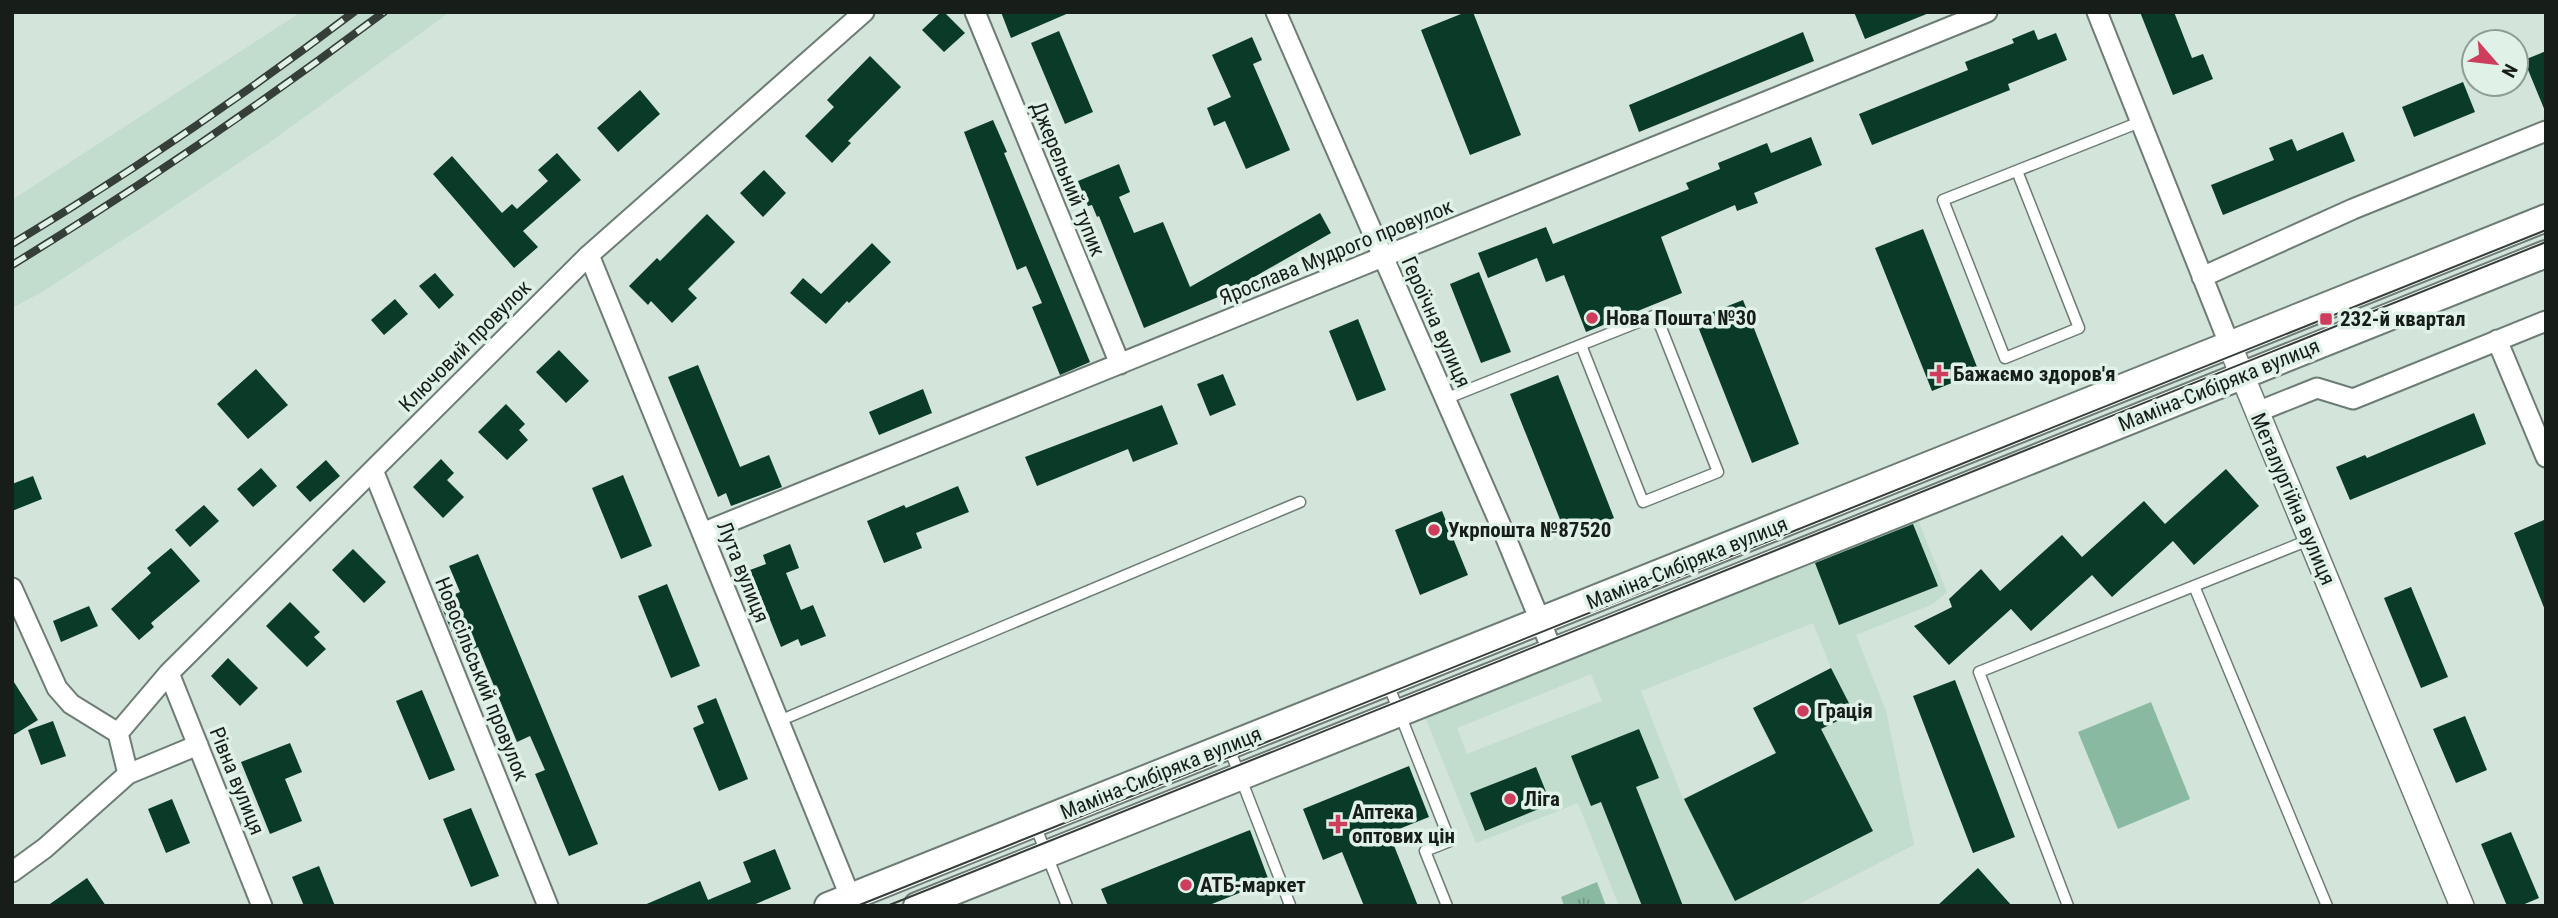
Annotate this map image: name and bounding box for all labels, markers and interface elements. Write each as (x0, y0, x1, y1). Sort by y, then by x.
north arrow (2460, 28, 2530, 98)
text: N (2497, 60, 2522, 81)
street label: Джерельний тупик (1026, 98, 1110, 260)
street label: Ярослава Мудрого провулок (1216, 194, 1456, 310)
street label: Героїчна вулиця (1396, 253, 1476, 391)
street label: Ключовий провулок (394, 275, 536, 417)
place label: Нова Пошта №30 (1606, 306, 1757, 330)
place label: 232-й квартал (2340, 307, 2465, 331)
marker: Нова Пошта №30 (1584, 310, 1600, 326)
marker: 232-й квартал (2318, 311, 2334, 327)
street label: Маміна-Сибіряка вулиця (2115, 334, 2323, 436)
place label: Бажаємо здоров'я (1953, 362, 2116, 386)
marker: Бажаємо здоров'я (1931, 366, 1947, 382)
street label: Металургійна вулиця (2246, 409, 2340, 589)
street label: Маміна-Сибіряка вулиця (1583, 512, 1791, 614)
street label: Лута вулиця (712, 518, 774, 626)
place label: Укрпошта №87520 (1448, 518, 1611, 542)
marker: Укрпошта №87520 (1426, 522, 1442, 538)
street label: Новосільський провулок (430, 574, 534, 784)
place label: Грація (1817, 699, 1873, 723)
marker: Грація (1795, 703, 1811, 719)
street label: Маміна-Сибіряка вулиця (1057, 722, 1265, 824)
street label: Рівна вулиця (205, 724, 269, 838)
place label: Ліга (1524, 787, 1560, 811)
marker: Ліга (1502, 791, 1518, 807)
place label: Аптека оптових цін (1352, 800, 1455, 848)
marker: Аптека оптових цін (1330, 816, 1346, 832)
place label: АТБ-маркет (1200, 873, 1306, 897)
marker: АТБ-маркет (1178, 877, 1194, 893)

